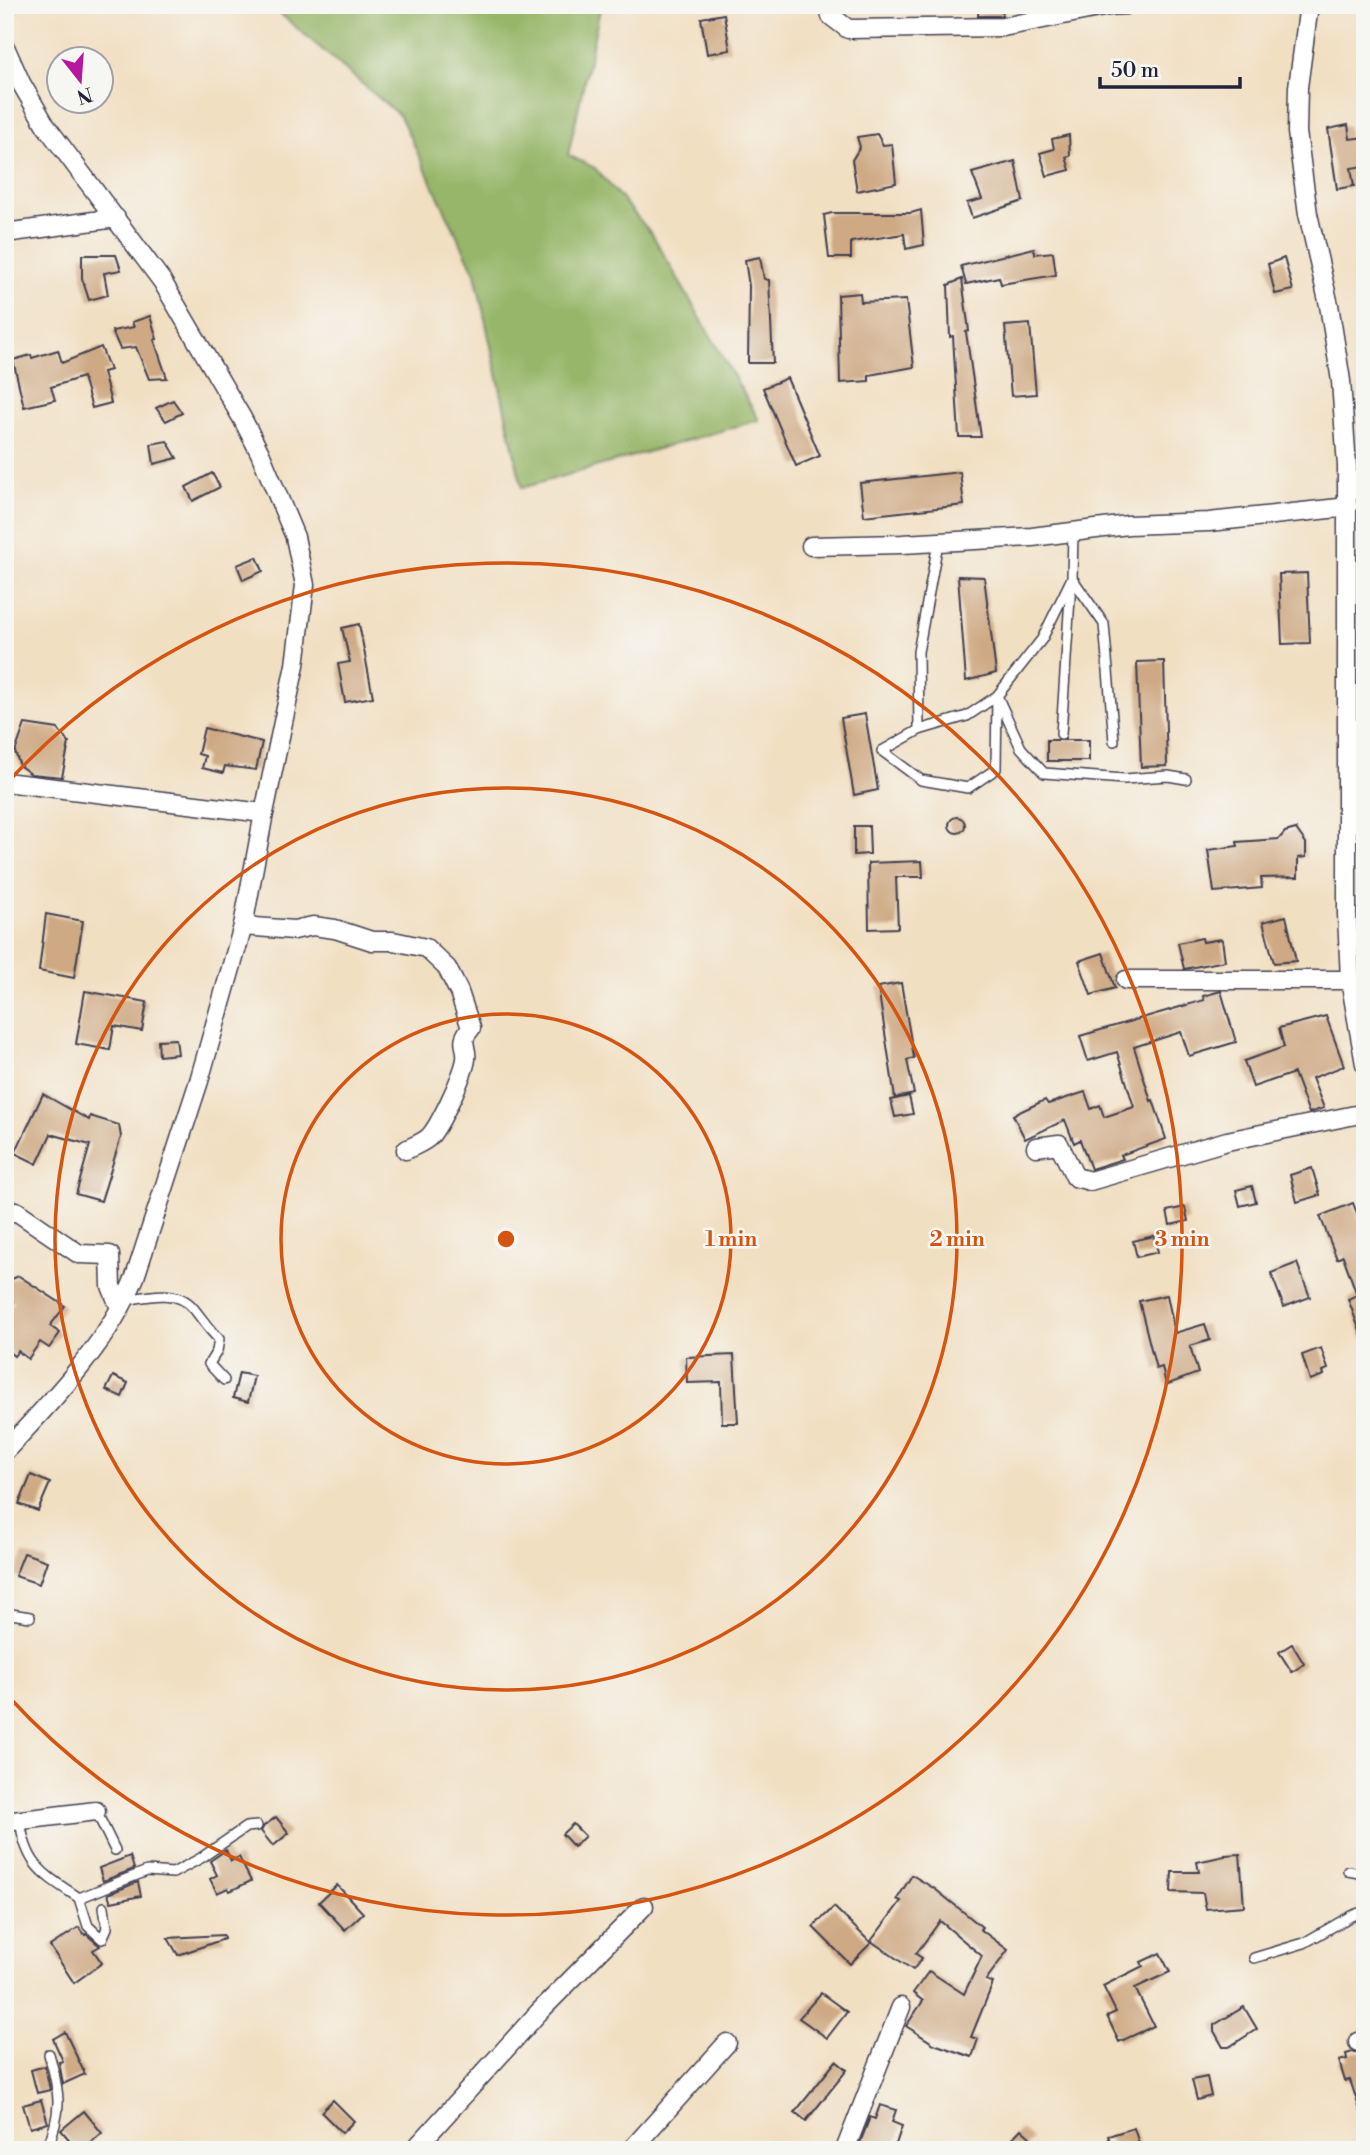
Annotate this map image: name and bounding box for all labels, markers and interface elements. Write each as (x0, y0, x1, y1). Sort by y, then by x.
north arrow (46, 46, 116, 116)
scale bar (1100, 46, 1240, 90)
text: 50 m (1111, 58, 1159, 84)
text: N (74, 82, 95, 109)
centre of rings (494, 1227, 518, 1251)
text: 1 min (705, 1227, 757, 1253)
text: 2 min (929, 1227, 985, 1253)
text: 3 min (1155, 1227, 1209, 1253)

